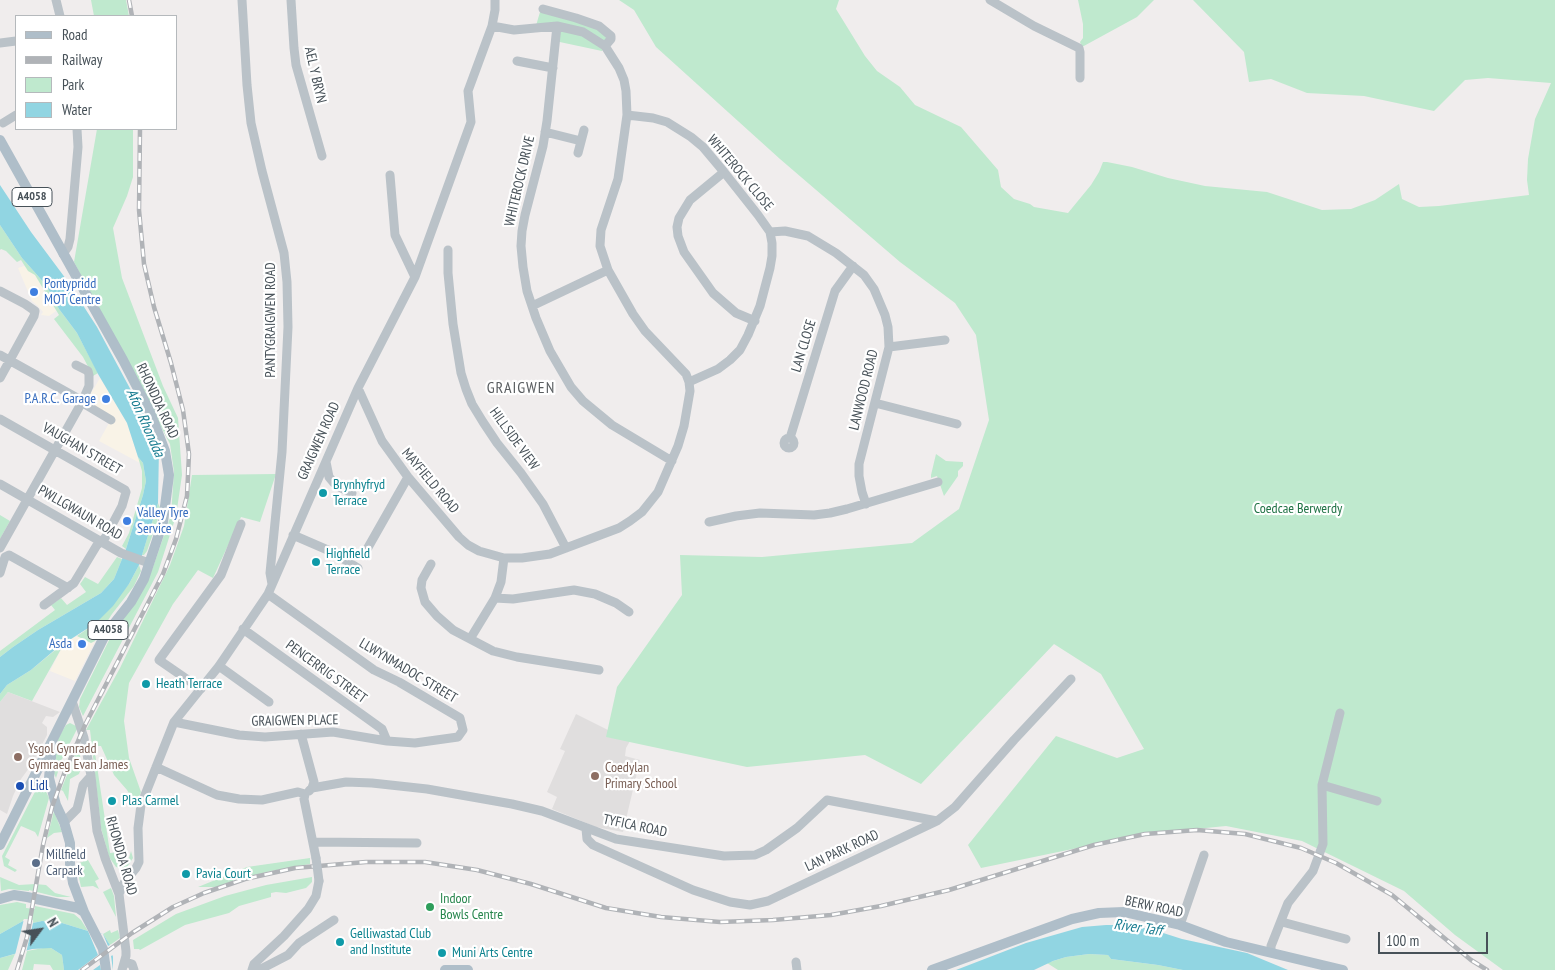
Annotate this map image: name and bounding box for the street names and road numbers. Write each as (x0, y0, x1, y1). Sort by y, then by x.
street label: AEL Y BRYN (300, 45, 330, 105)
street label: WHITEROCK CLOSE (703, 132, 777, 214)
street label: WHITEROCK DRIVE (501, 134, 539, 228)
road number: A4058 (12, 188, 52, 206)
street label: PANTYGRAIGWEN ROAD (263, 262, 279, 378)
street label: LAN CLOSE (788, 318, 820, 374)
street label: LANWOOD ROAD (846, 348, 882, 432)
street label: RHONDDA ROAD (132, 361, 182, 441)
street label: GRAIGWEN ROAD (294, 399, 344, 483)
street label: HILLSIDE VIEW (486, 404, 542, 474)
street label: VAUGHAN STREET (39, 420, 125, 478)
street label: MAYFIELD ROAD (398, 445, 462, 517)
street label: PWLLGWAUN ROAD (35, 482, 125, 544)
road number: A4058 (88, 620, 128, 640)
street label: LLWYNMADOC STREET (356, 635, 460, 707)
street label: PENCERRIG STREET (282, 637, 370, 707)
street label: GRAIGWEN PLACE (251, 712, 339, 730)
street label: TYFICA ROAD (602, 811, 668, 841)
street label: RHONDDA ROAD (102, 815, 140, 897)
street label: LAN PARK ROAD (802, 827, 882, 875)
street label: BERW ROAD (1123, 893, 1185, 921)

